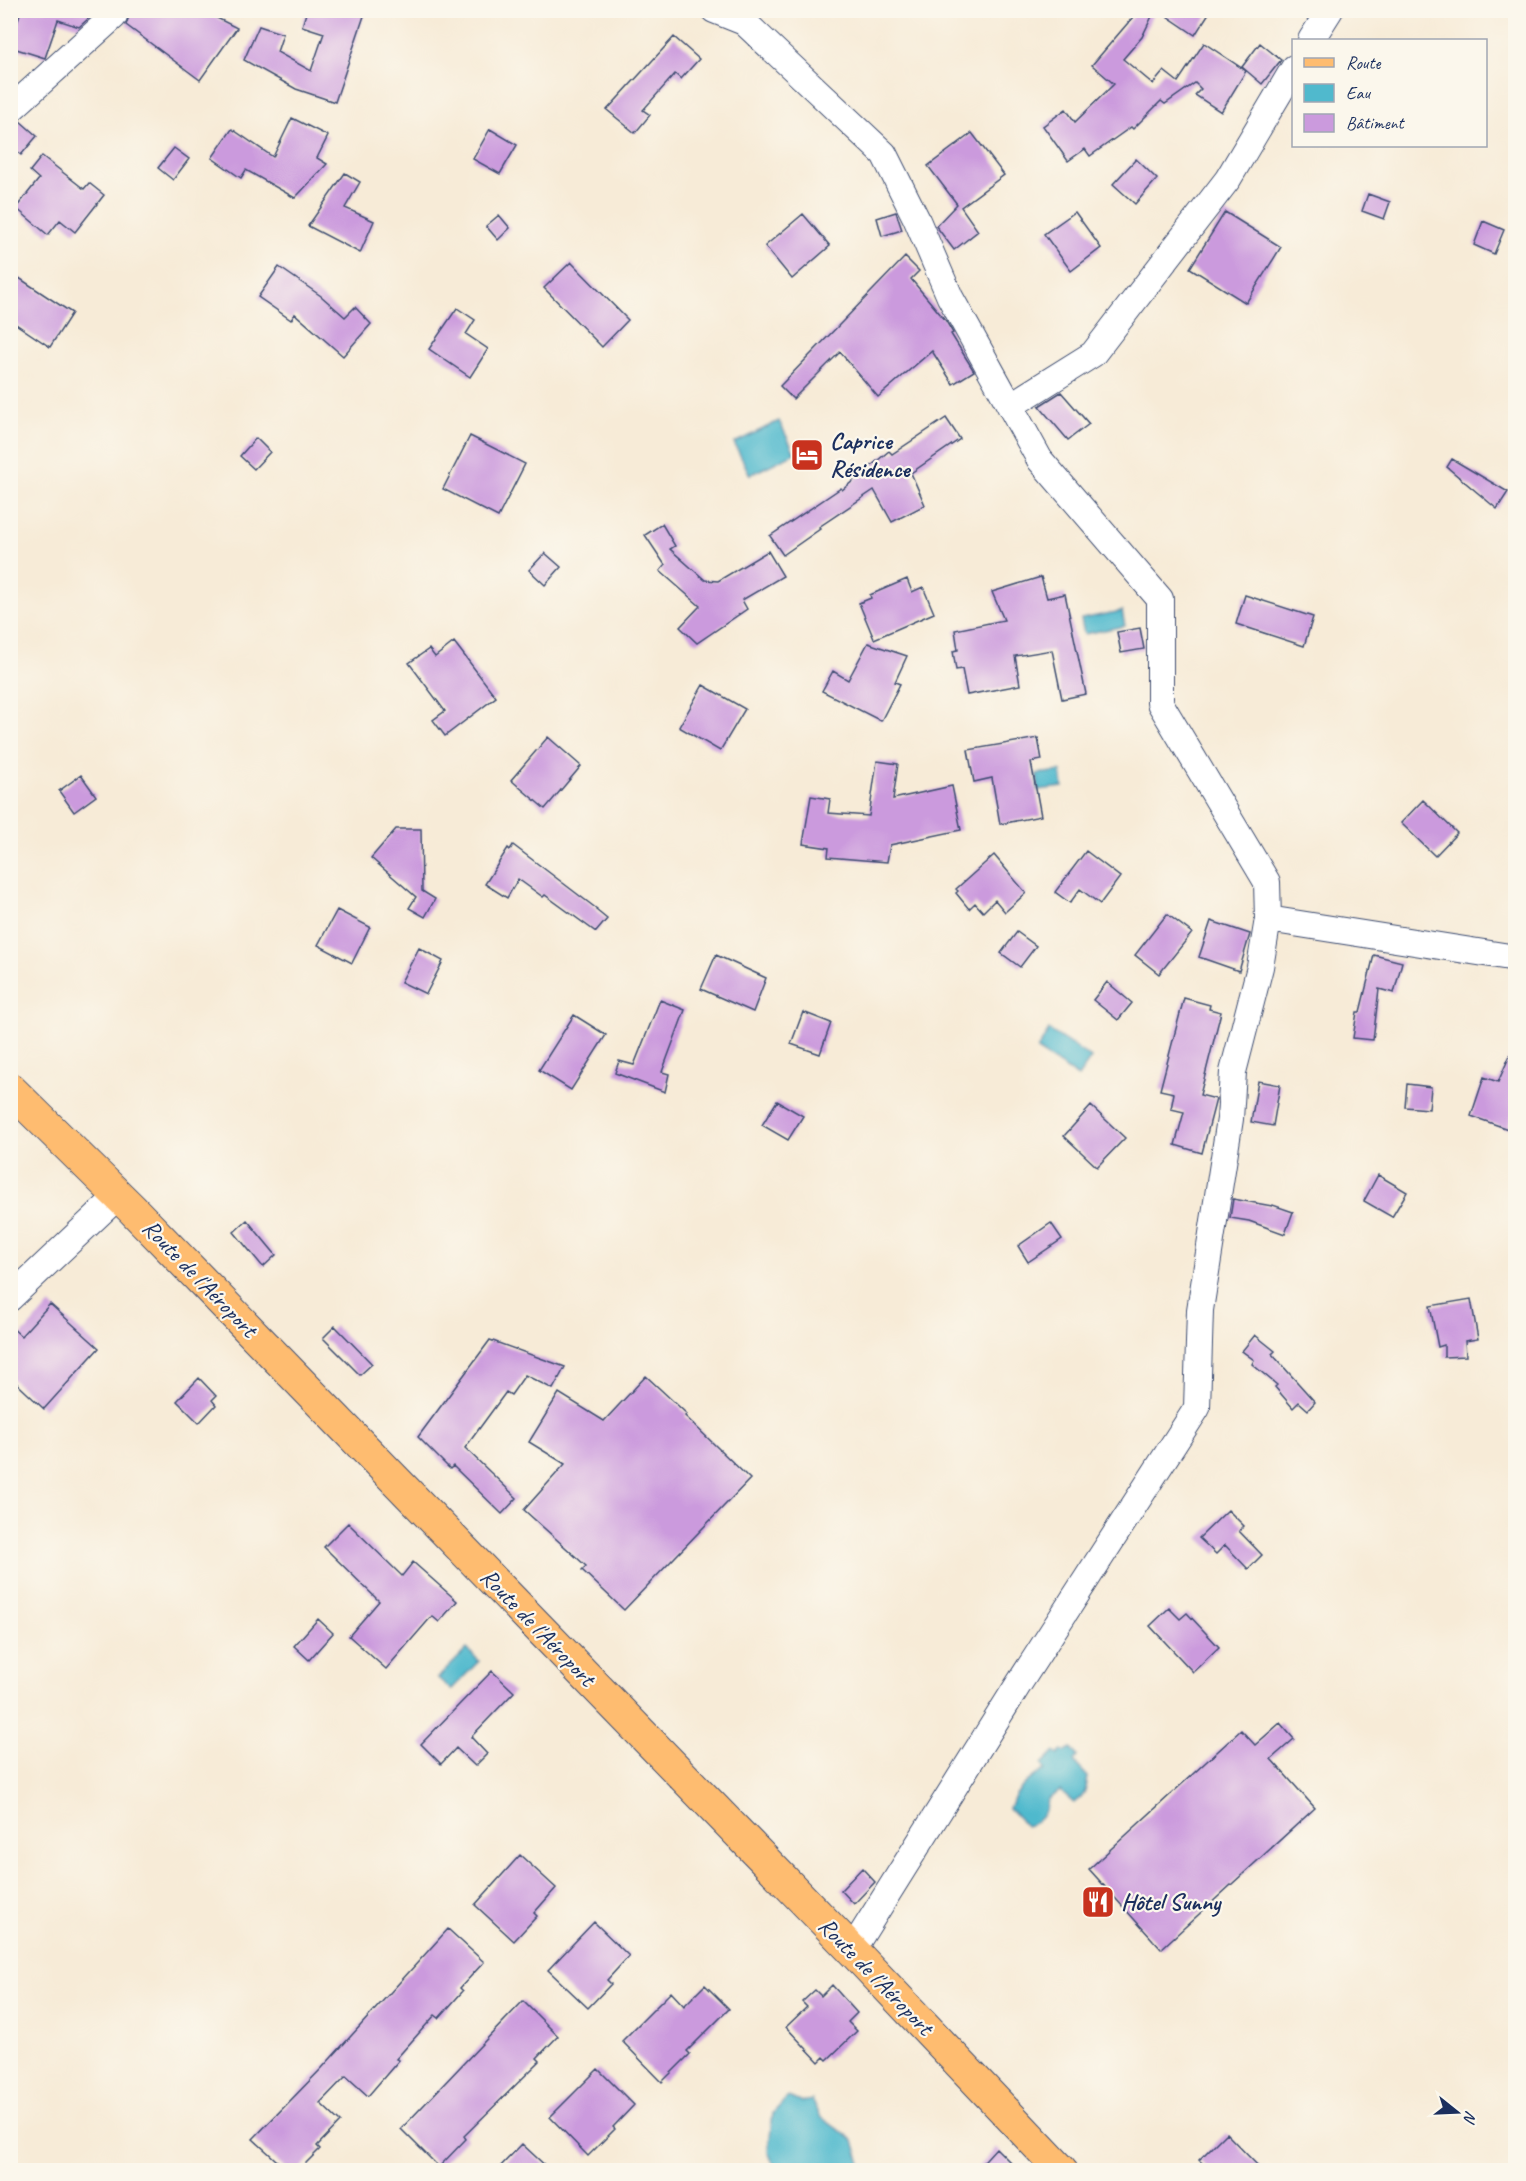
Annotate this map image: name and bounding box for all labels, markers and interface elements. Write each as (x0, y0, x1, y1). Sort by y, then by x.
legend (1292, 39, 1487, 147)
text: Route (1346, 52, 1381, 74)
text: Eau (1346, 82, 1371, 104)
text: Bâtiment (1346, 112, 1406, 134)
place label: Caprice Résidence (830, 426, 911, 484)
hotel icon: Caprice Résidence (789, 437, 825, 473)
street label: Route de l'Aéroport (136, 1213, 265, 1345)
street label: Route de l'Aéroport (474, 1562, 603, 1694)
restaurant icon: Hôtel Sunny (1080, 1884, 1116, 1920)
place label: Hôtel Sunny (1121, 1887, 1222, 1917)
street label: Route de l'Aéroport (812, 1911, 941, 2043)
north arrow (1427, 2082, 1487, 2142)
text: N (1458, 2109, 1481, 2127)

